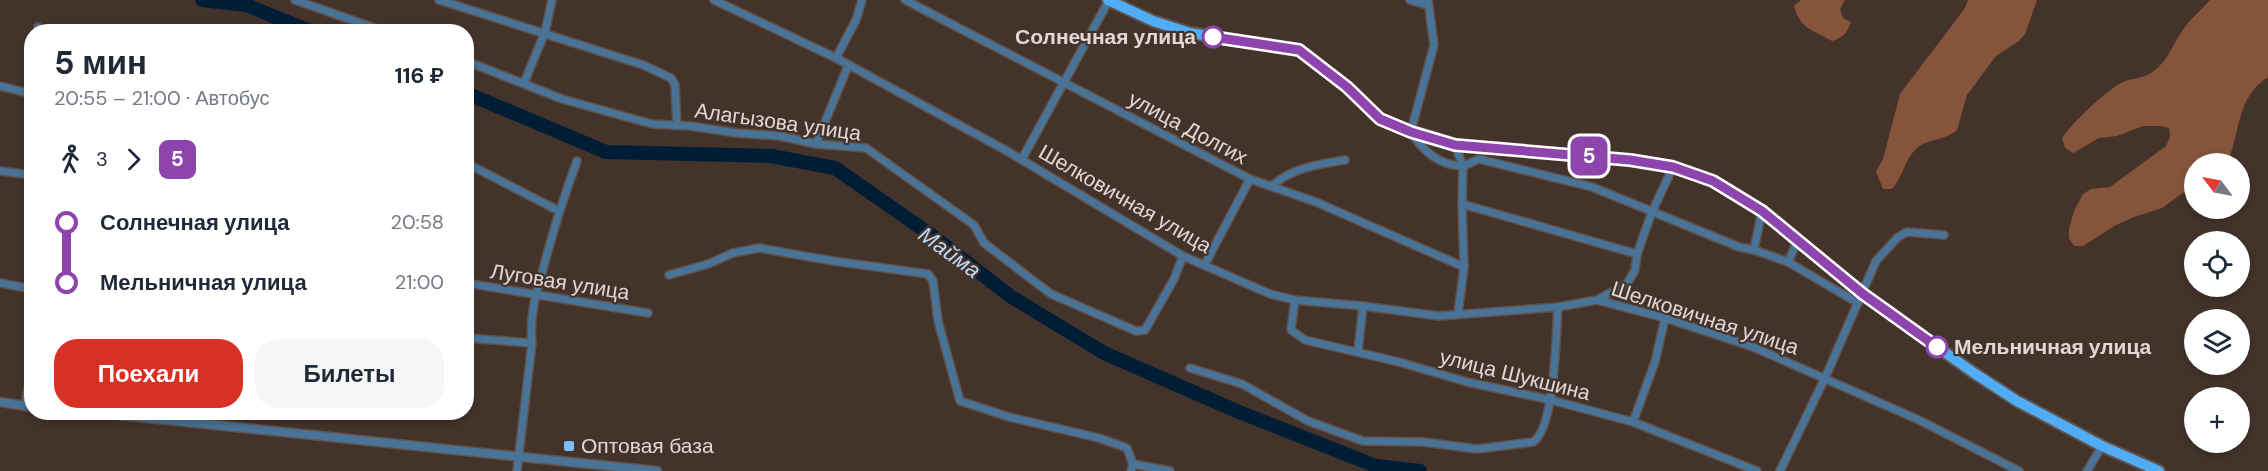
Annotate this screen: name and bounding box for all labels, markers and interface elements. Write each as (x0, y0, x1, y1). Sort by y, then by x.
place label: Солнечная улица (1015, 23, 1196, 51)
marker: Солнечная улица (1202, 26, 1224, 48)
text: 5 мин (54, 41, 147, 84)
text: 116 ₽ (394, 61, 444, 90)
text: 20:55 – 21:00 · Автобус (54, 85, 270, 111)
street label: улица Долгих (1124, 85, 1253, 171)
street label: Алагызова улица (693, 96, 863, 148)
line badge: 5 (1570, 136, 1608, 176)
street label: Шелковичная улица (1033, 138, 1217, 260)
text: 5 (1582, 142, 1596, 170)
icon: walk (54, 143, 87, 176)
icon: forward (117, 143, 150, 176)
text: 5 (171, 145, 184, 173)
text: 3 (96, 146, 108, 172)
north arrow (2184, 153, 2250, 219)
map controls (2184, 153, 2250, 453)
text: Солнечная улица (100, 208, 290, 237)
text: 20:58 (391, 209, 444, 235)
water label: Майма (913, 220, 987, 285)
button: locate (2184, 231, 2250, 297)
street label: Луговая улица (488, 257, 632, 307)
text: Мельничная улица (100, 268, 307, 297)
text: 21:00 (395, 269, 444, 295)
street label: Шелковичная улица (1608, 274, 1803, 362)
button: layers (2184, 309, 2250, 375)
place label: Мельничная улица (1954, 333, 2152, 361)
marker: Мельничная улица (1926, 336, 1948, 358)
button: Поехали (54, 339, 243, 408)
button: Билеты (255, 339, 444, 408)
street label: улица Шукшина (1437, 343, 1593, 407)
button: + (2184, 387, 2250, 453)
place label: Оптовая база (581, 432, 714, 460)
marker: Оптовая база (562, 439, 576, 453)

